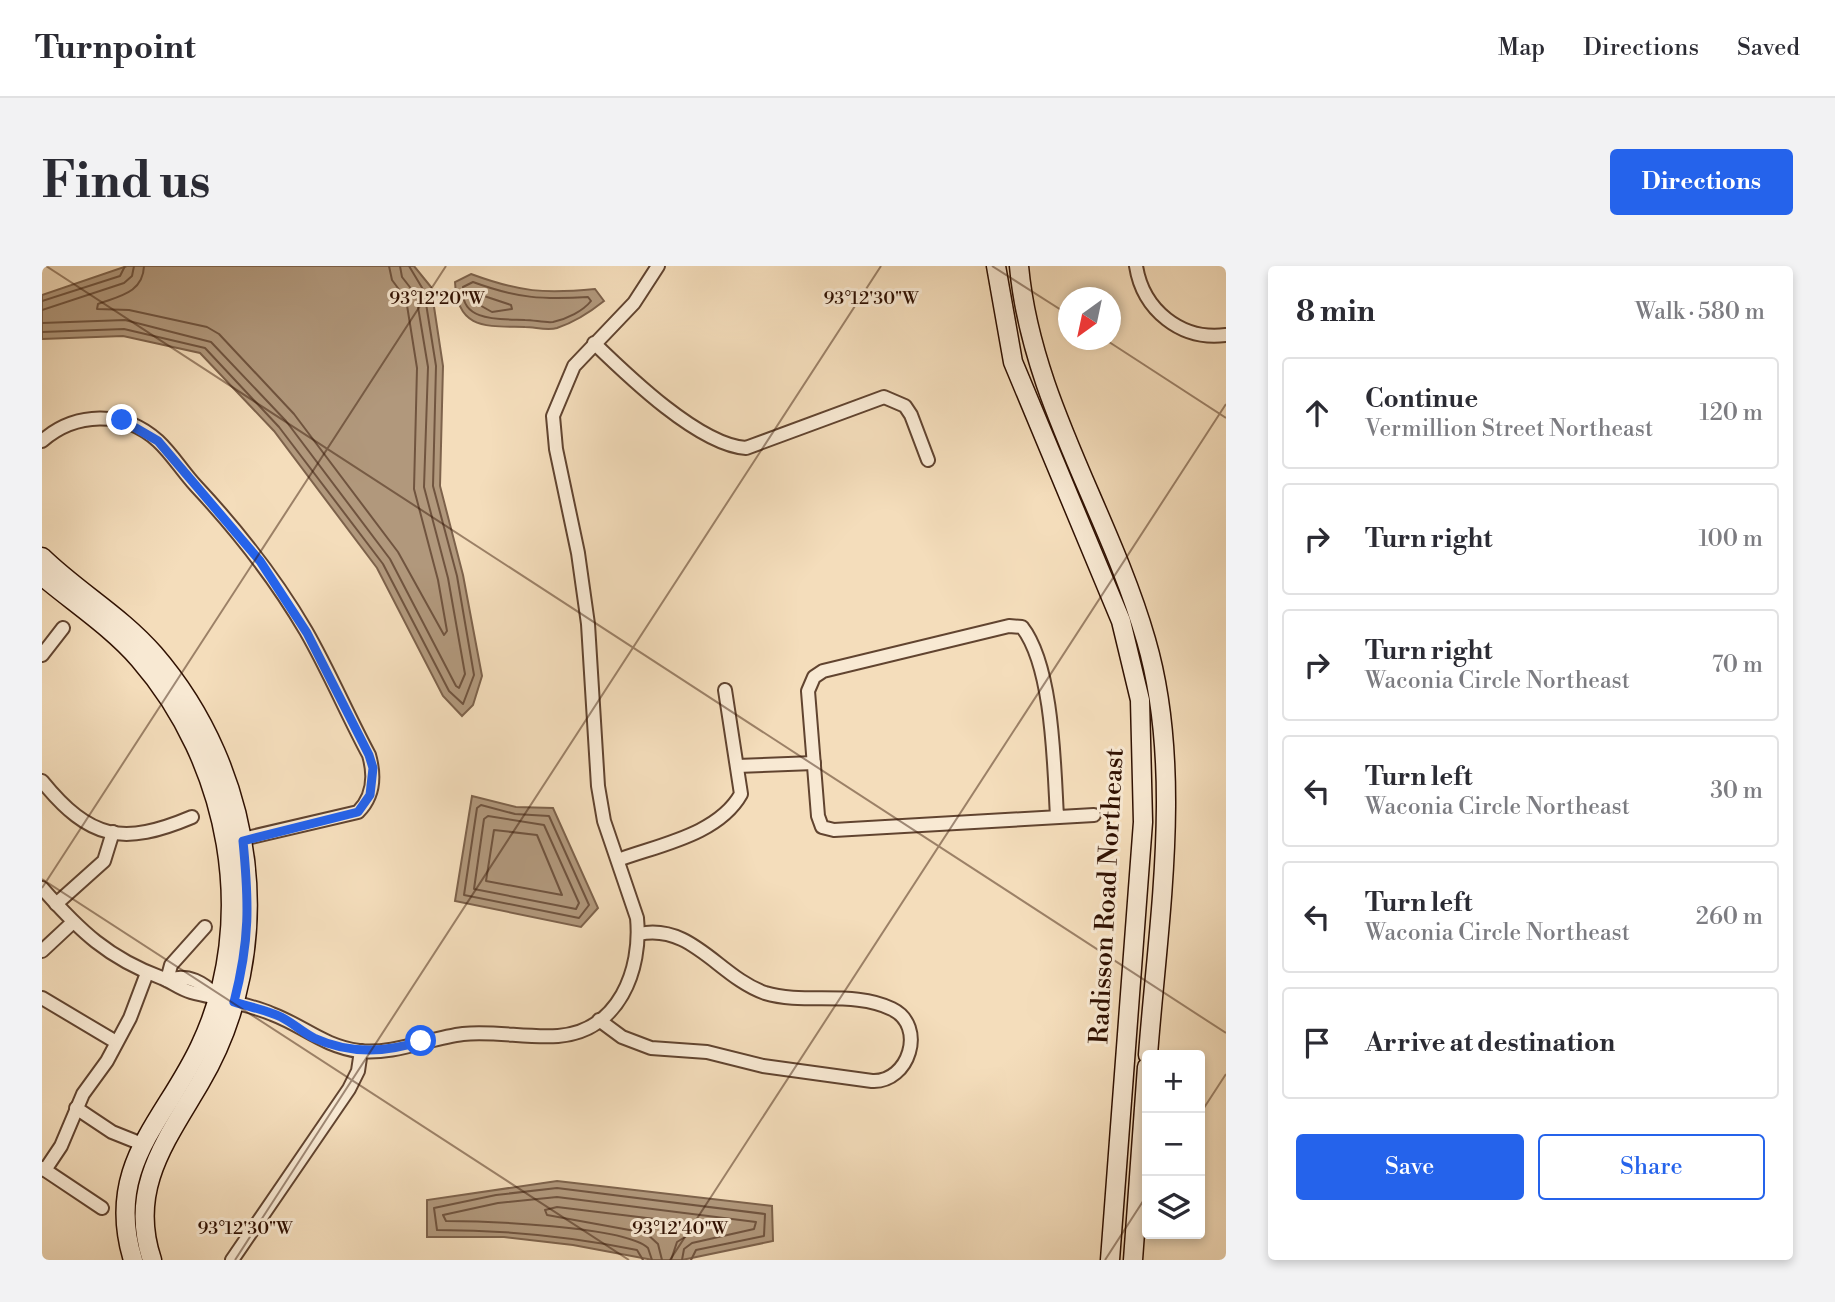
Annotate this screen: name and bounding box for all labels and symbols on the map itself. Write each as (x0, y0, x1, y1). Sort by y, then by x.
text: 93°12'20"W (389, 287, 485, 310)
text: 93°12'30"W (823, 287, 919, 310)
north arrow (1058, 287, 1121, 350)
route end (106, 404, 137, 435)
street label: Radisson Road Northeast (1083, 747, 1131, 1045)
route start (405, 1025, 436, 1056)
text: 93°12'30"W (197, 1217, 293, 1240)
text: 93°12'40"W (632, 1217, 729, 1240)

